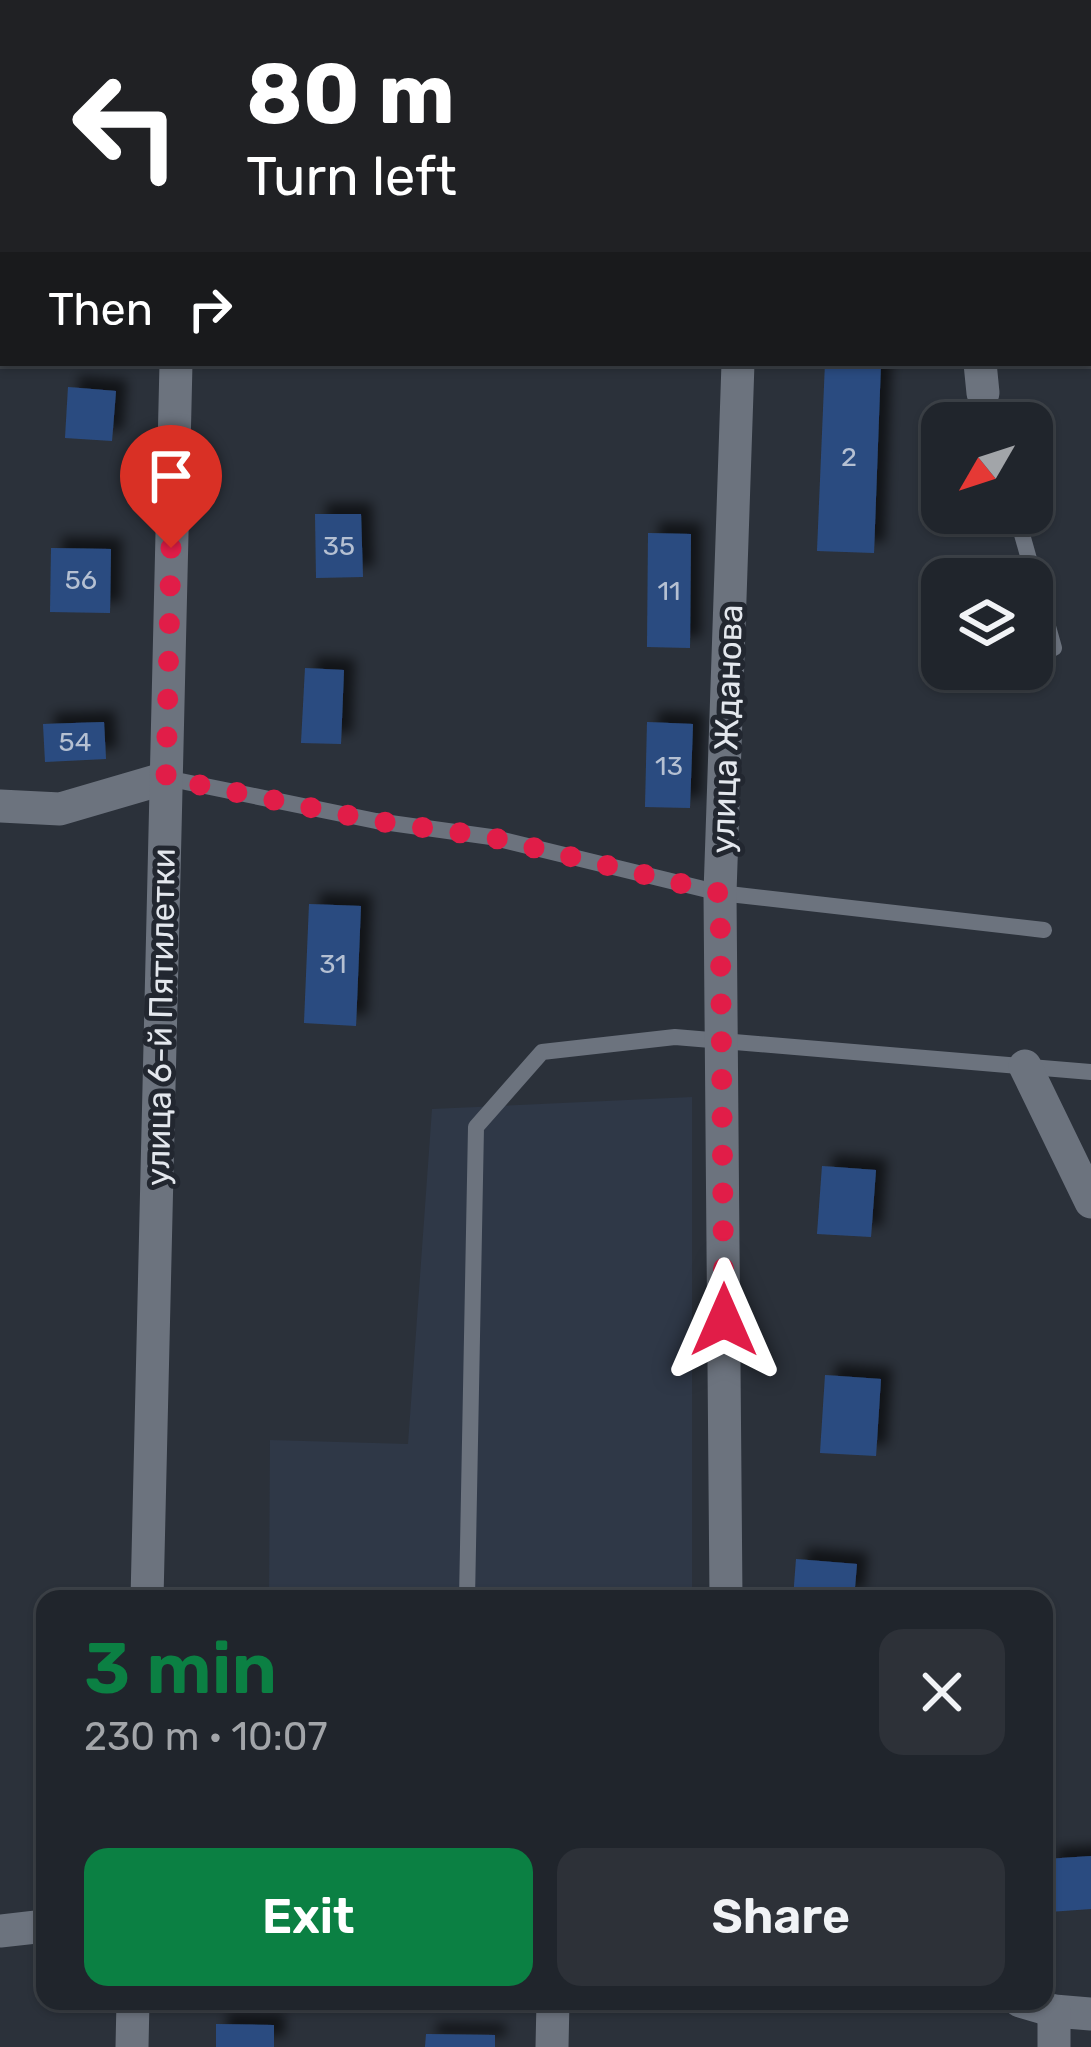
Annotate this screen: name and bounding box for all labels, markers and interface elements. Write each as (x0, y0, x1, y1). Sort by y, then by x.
text: 80 m (246, 44, 455, 144)
icon: left (48, 48, 204, 204)
text: Turn left (246, 145, 457, 209)
icon: right (177, 276, 243, 342)
text: Then (48, 283, 153, 336)
north arrow (921, 402, 1053, 534)
map controls (921, 402, 1053, 690)
pin (120, 425, 222, 548)
house number: 2 (841, 441, 857, 473)
icon: arrive (138, 443, 204, 509)
house number: 35 (323, 530, 355, 562)
button: layers (921, 558, 1053, 690)
house number: 56 (65, 564, 97, 596)
house number: 11 (657, 575, 681, 607)
street label: улица Жданова (703, 604, 750, 854)
house number: 54 (59, 726, 91, 758)
house number: 13 (655, 750, 683, 782)
street label: улица 6-й Пятилетки (138, 848, 183, 1186)
house number: 31 (319, 948, 347, 980)
position arrow (661, 1257, 787, 1383)
text: 3 min (84, 1626, 277, 1711)
button: close (879, 1629, 1005, 1755)
text: 230 m · 10:07 (84, 1714, 328, 1760)
button: Exit (84, 1848, 533, 1986)
button: Share (557, 1848, 1005, 1986)

